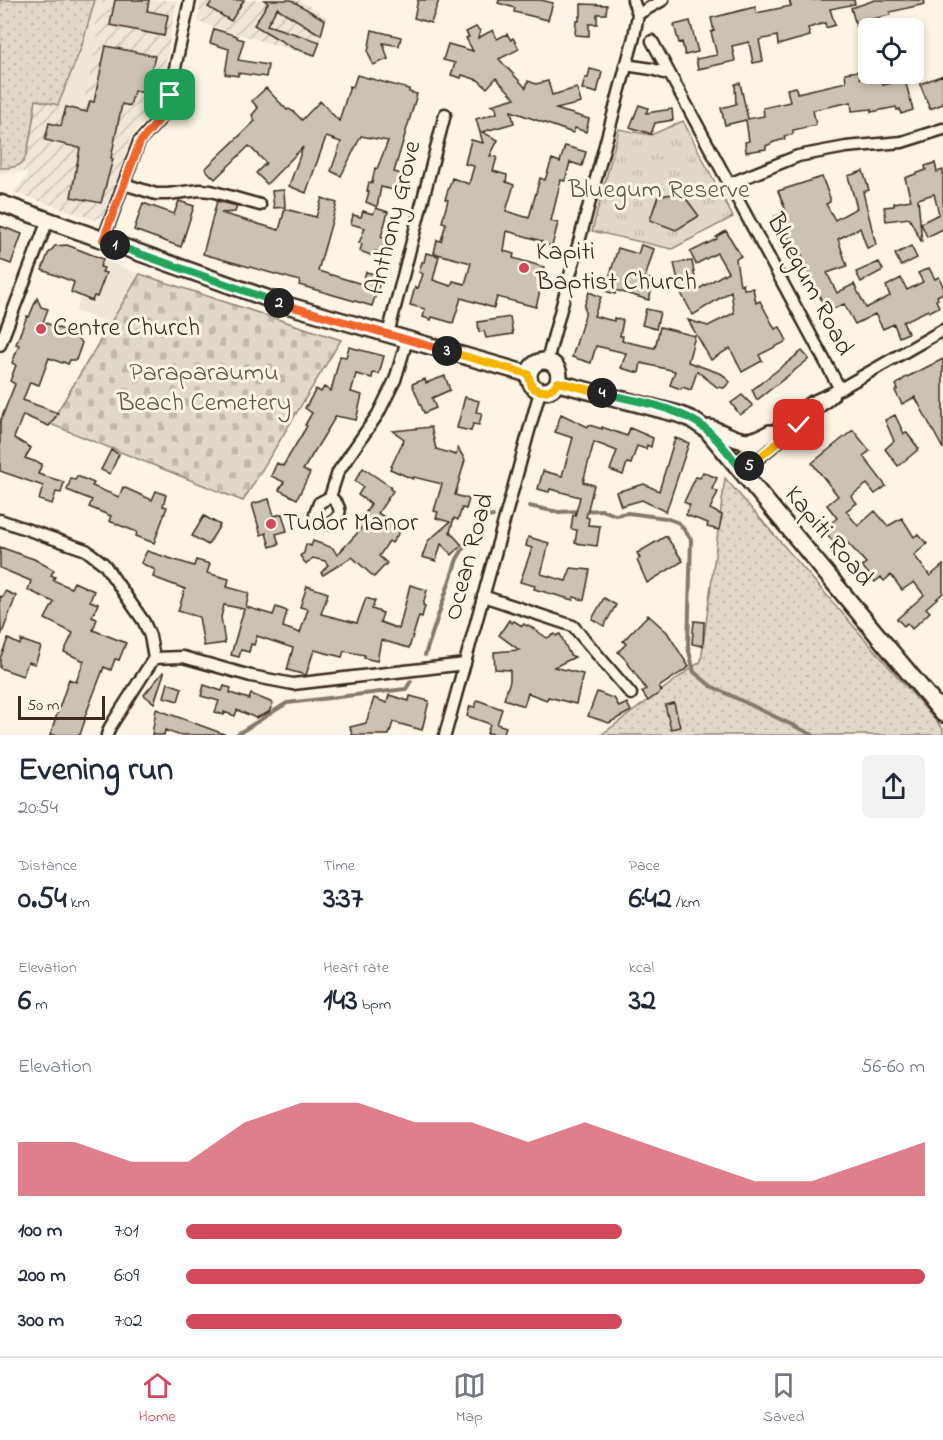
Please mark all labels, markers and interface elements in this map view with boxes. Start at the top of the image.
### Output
map controls [858,18,924,84]
button: locate [858,18,924,84]
pin [144,69,195,120]
icon: arrive [153,78,186,111]
street label: Anthony Grove [358,137,433,299]
park label: Bluegum Reserve [567,172,750,210]
street label: Bluegum Road [755,206,863,363]
pin: 1 [100,230,130,260]
text: 1 [112,233,118,257]
place label: Kapiti Baptist Church [535,234,697,302]
marker: Kapiti Baptist Church [517,261,531,275]
pin: 2 [264,288,294,318]
text: 2 [275,291,283,315]
place label: Centre Church [53,310,200,348]
marker: Centre Church [34,322,48,336]
pin: 3 [432,336,462,366]
text: 3 [444,339,450,363]
park label: Paraparaumu Beach Cemetery [116,355,291,423]
pin: 4 [587,378,617,408]
text: 4 [599,381,605,405]
pin [773,399,824,450]
icon: check [782,408,815,441]
pin: 5 [734,451,764,481]
text: 5 [744,454,754,478]
street label: Kapiti Road [774,478,882,596]
street label: Ocean Road [435,489,505,625]
place label: Tudor Manor [283,505,419,543]
marker: Tudor Manor [264,517,278,531]
scale bar [18,693,105,720]
text: 50 m [27,694,59,718]
text: Evening run [18,747,173,795]
button: share [862,755,925,818]
text: 20:54 [18,794,58,823]
text: Distance [18,854,77,878]
text: Time [323,854,355,878]
text: Pace [629,854,660,878]
text: 0.54 [18,878,67,922]
text: 3:37 [323,878,363,922]
text: 6:42 [629,878,672,922]
text: km [67,891,90,915]
text: /km [672,891,700,915]
text: Elevation [18,956,77,980]
text: Heart rate [323,956,389,980]
text: kcal [629,956,654,980]
text: 6 [18,980,31,1024]
text: 143 [323,980,358,1024]
text: 32 [629,980,656,1024]
text: m [31,993,48,1017]
text: bpm [358,993,391,1017]
text: Elevation [18,1053,92,1082]
text: 56–60 m [861,1053,925,1082]
text: 100 m [18,1217,62,1246]
text: 7:01 [114,1217,139,1246]
text: 200 m [18,1262,66,1291]
text: 6:09 [114,1262,139,1291]
text: 300 m [18,1307,64,1336]
text: 7:02 [114,1307,143,1336]
tab: Home [139,1369,176,1429]
tab: Map [453,1369,486,1429]
tab: Saved [763,1369,804,1429]

